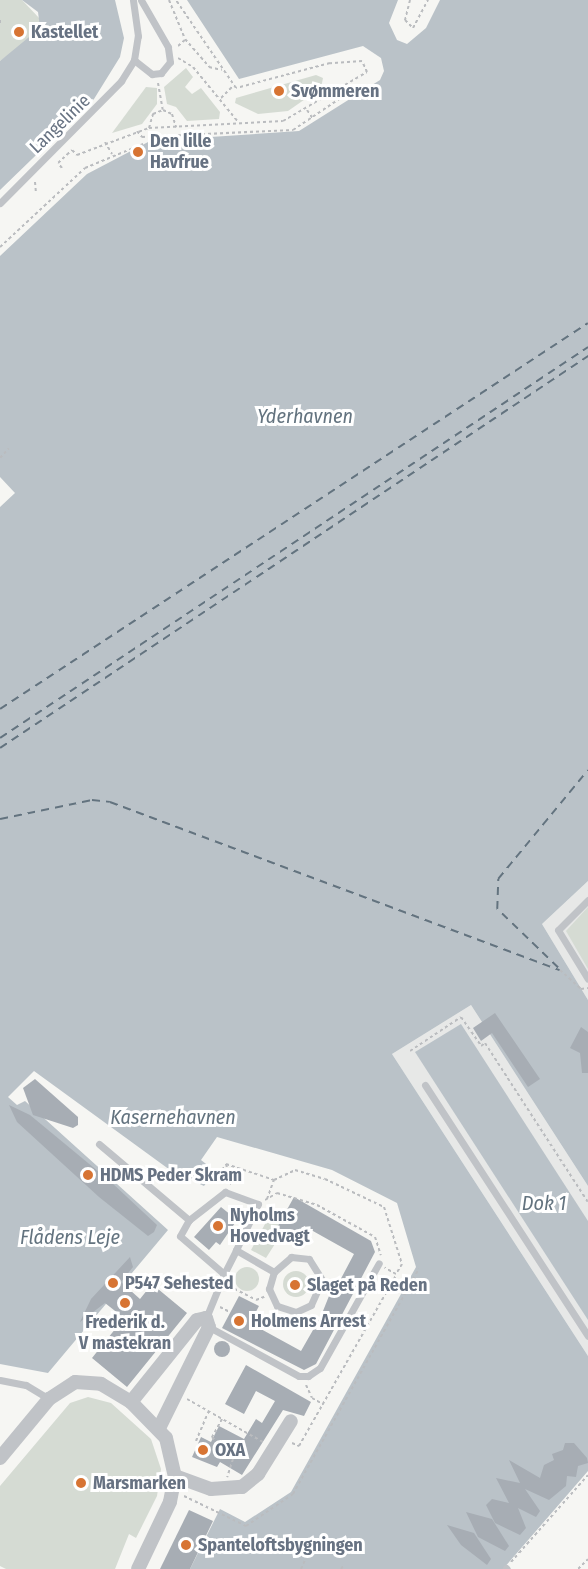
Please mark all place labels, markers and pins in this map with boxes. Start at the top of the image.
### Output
place label: Kastellet [31,21,98,43]
marker: Kastellet [12,25,26,39]
place label: Svømmeren [291,80,379,102]
marker: Svømmeren [272,84,286,98]
place label: Den lille Havfrue [150,131,211,174]
marker: Den lille Havfrue [131,145,145,159]
place label: HDMS Peder Skram [100,1164,242,1186]
marker: HDMS Peder Skram [81,1168,95,1182]
place label: Nyholms Hovedvagt [230,1205,310,1248]
marker: Nyholms Hovedvagt [211,1219,225,1233]
place label: P547 Sehested [125,1272,234,1294]
place label: Slaget på Reden [307,1274,427,1296]
marker: P547 Sehested [106,1276,120,1290]
marker: Slaget på Reden [288,1278,302,1292]
marker: Frederik d. V mastekran [118,1296,132,1310]
place label: Holmens Arrest [251,1310,366,1332]
place label: Frederik d. V mastekran [79,1312,171,1354]
marker: Holmens Arrest [232,1314,246,1328]
place label: OXA [215,1439,245,1461]
marker: OXA [196,1443,210,1457]
place label: Marsmarken [93,1472,186,1494]
marker: Marsmarken [74,1476,88,1490]
place label: Spanteloftsbygningen [198,1534,363,1556]
marker: Spanteloftsbygningen [179,1538,193,1552]

